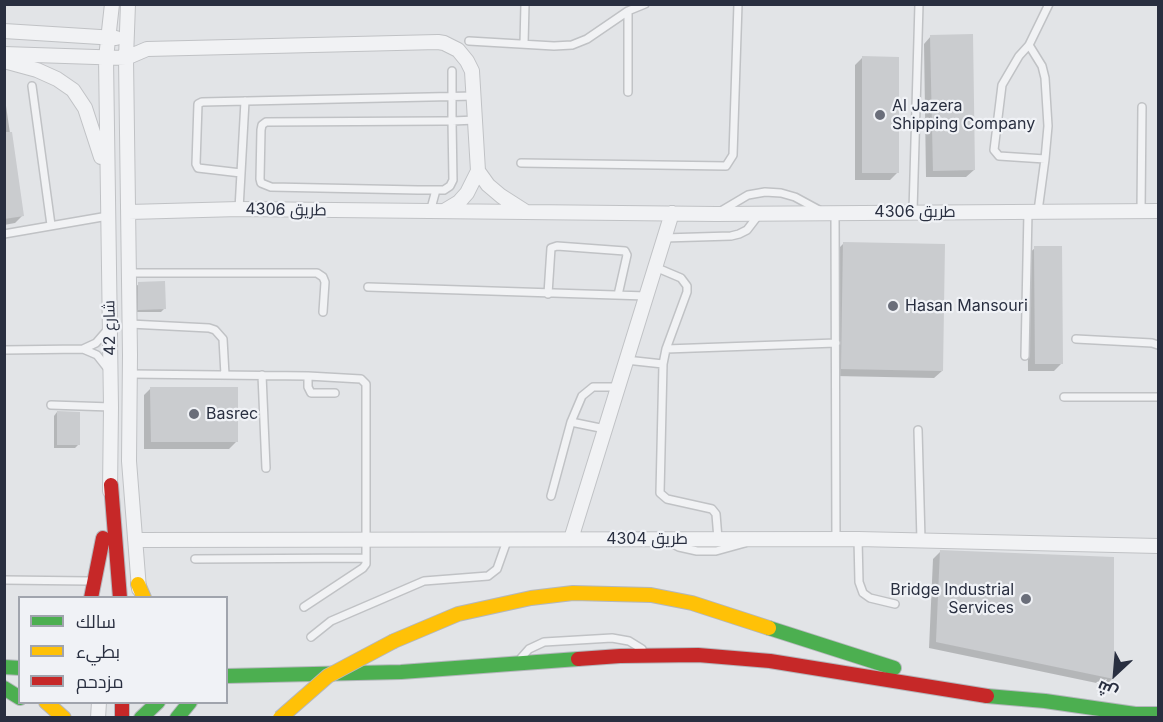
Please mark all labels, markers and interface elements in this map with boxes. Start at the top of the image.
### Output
place label: Al Jazera Shipping Company [892,96,1035,134]
marker: Al Jazera Shipping Company [873,108,887,122]
street label: طريق 4306 [245,200,327,220]
street label: طريق 4306 [874,202,956,222]
place label: Hasan Mansouri [905,296,1028,316]
marker: Hasan Mansouri [886,299,900,313]
street label: شارع 42 [100,300,120,356]
place label: Basrec [206,404,258,424]
marker: Basrec [187,407,201,421]
street label: طريق 4304 [606,529,688,549]
place label: Bridge Industrial Services [890,580,1014,618]
marker: Bridge Industrial Services [1019,592,1033,606]
legend [18,596,228,704]
text: سالك [76,611,116,632]
text: بطيء [76,641,120,662]
north arrow [1085,644,1145,704]
text: مزدحم [76,671,124,692]
text: ش [1093,677,1121,704]

